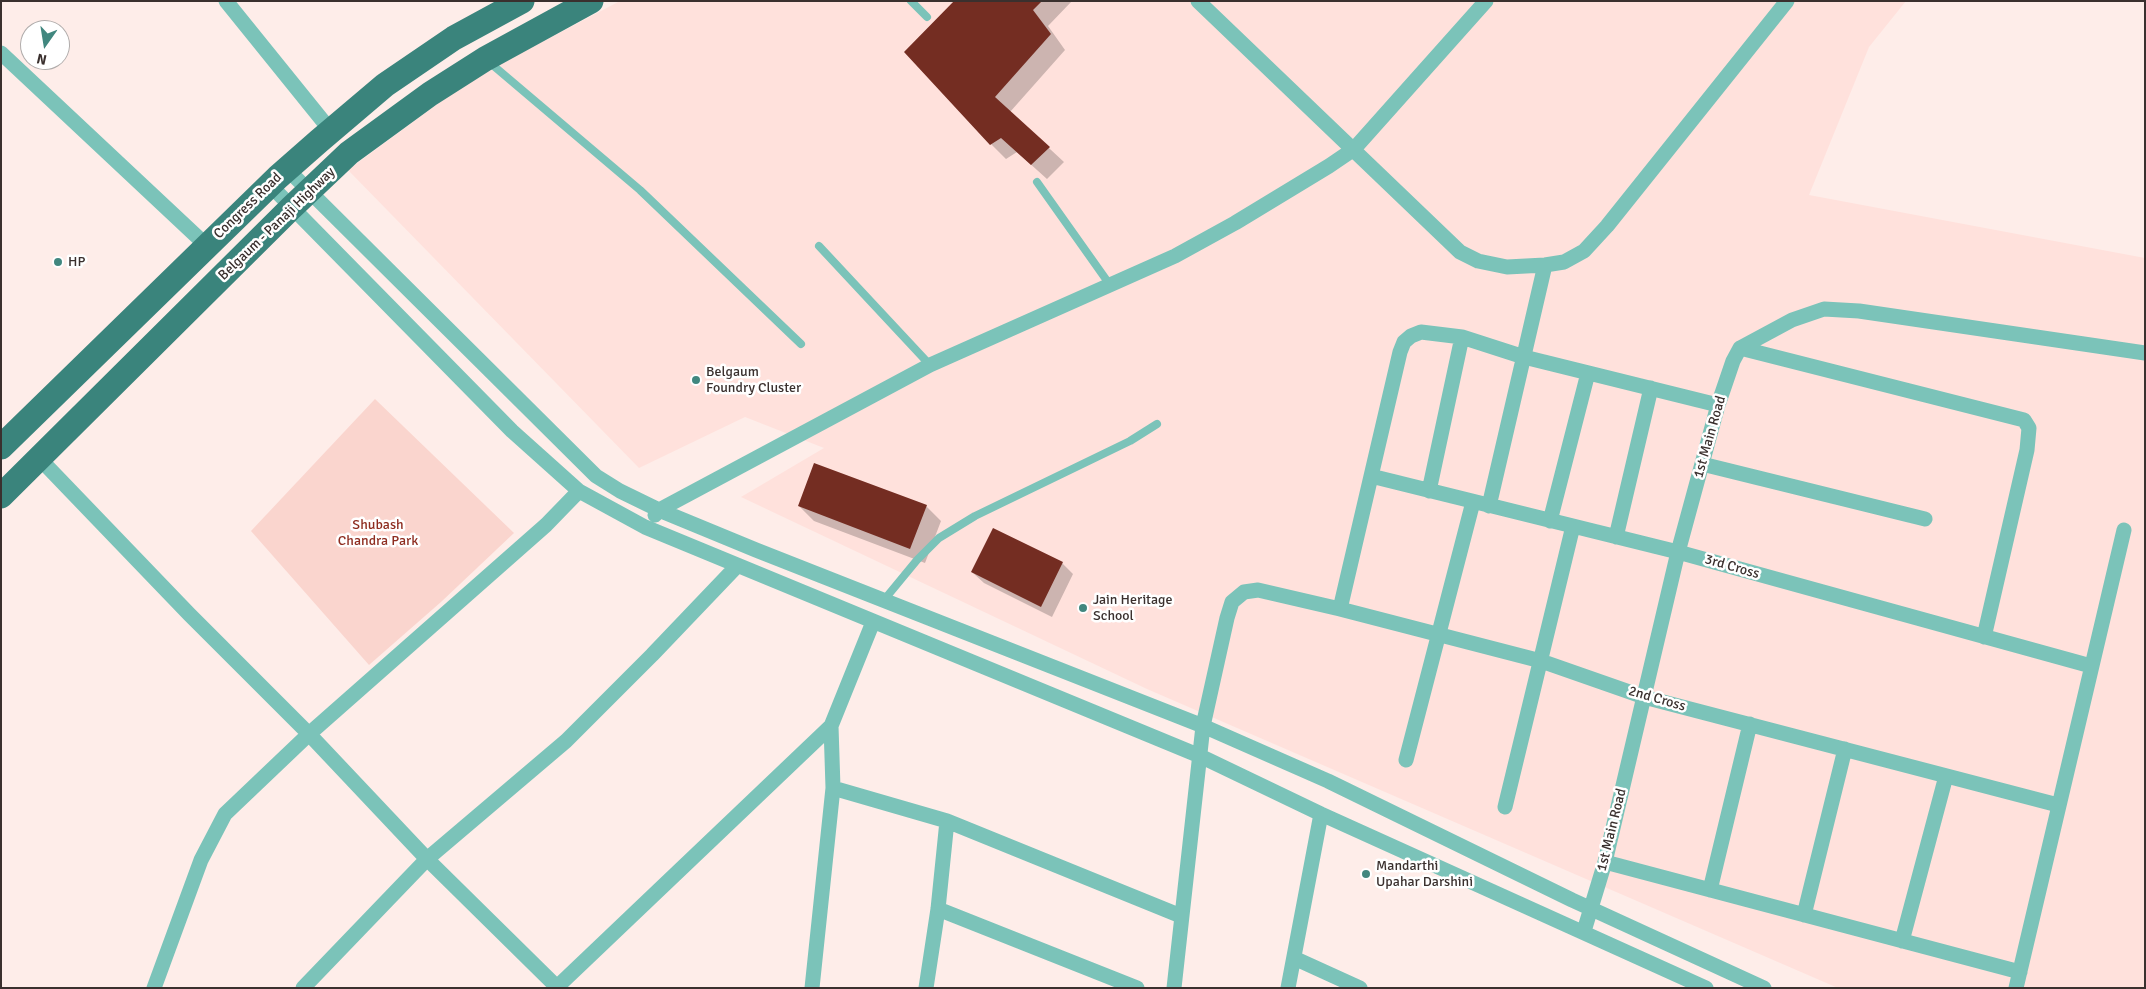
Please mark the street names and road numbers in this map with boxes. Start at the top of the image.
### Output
street label: Belgaum - Panaji Highway [215,164,339,284]
street label: Congress Road [211,169,285,243]
street label: 1st Main Road [1690,394,1730,480]
street label: 3rd Cross [1703,551,1761,583]
street label: 2nd Cross [1627,683,1687,715]
street label: 1st Main Road [1594,787,1630,873]

